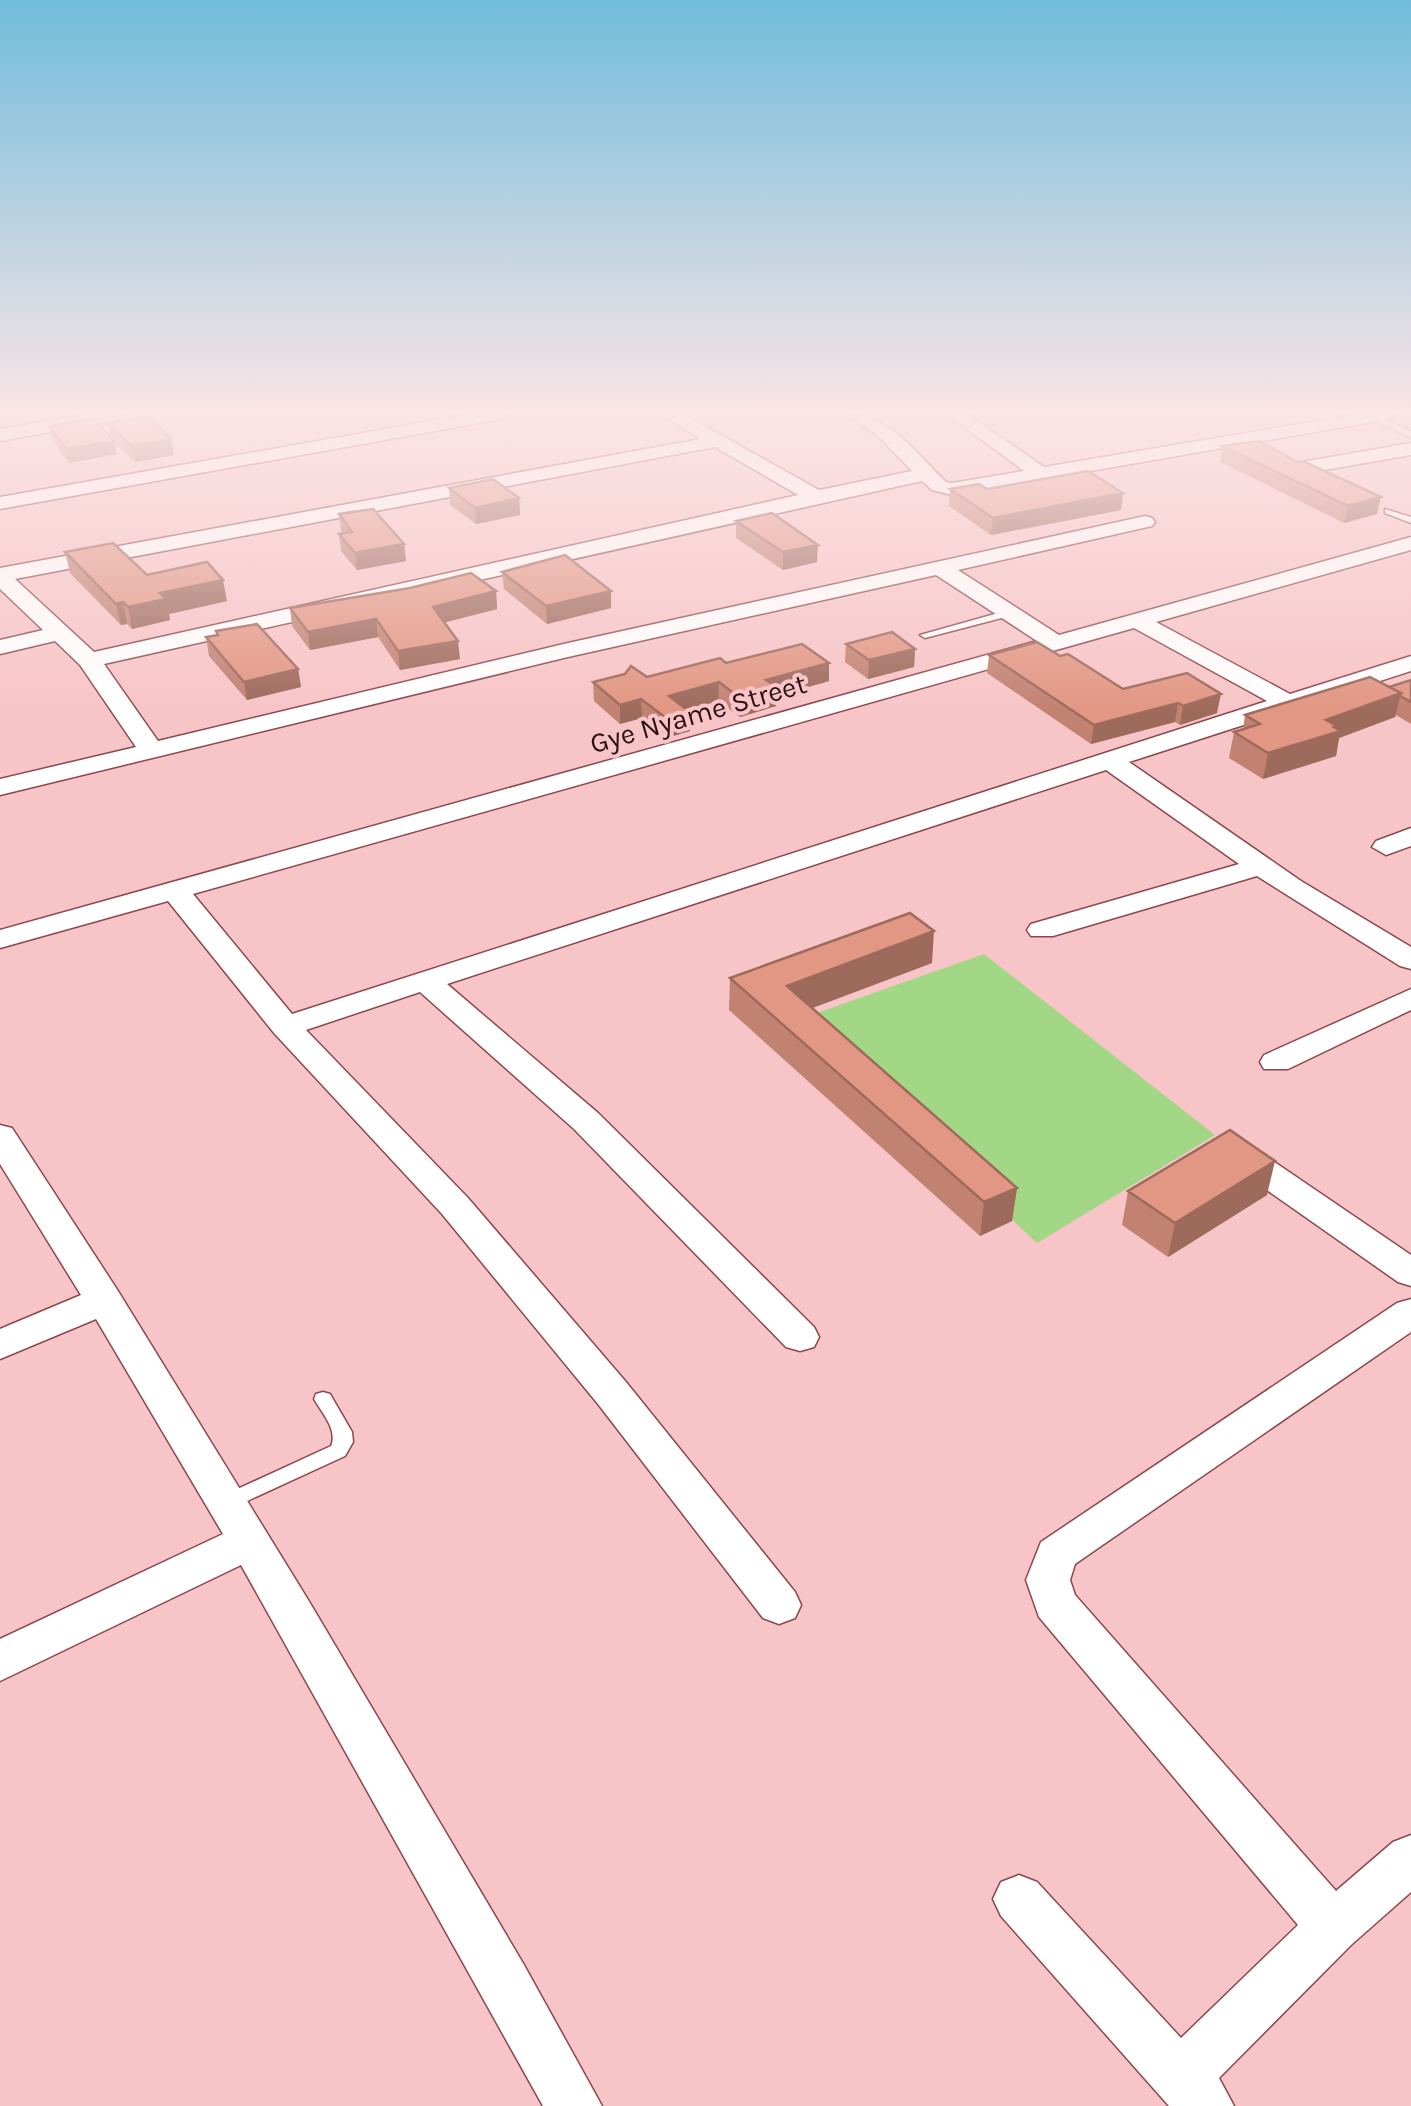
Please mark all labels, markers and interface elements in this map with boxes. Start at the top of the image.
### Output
street label: Gye Nyame Street [586,667,810,760]

